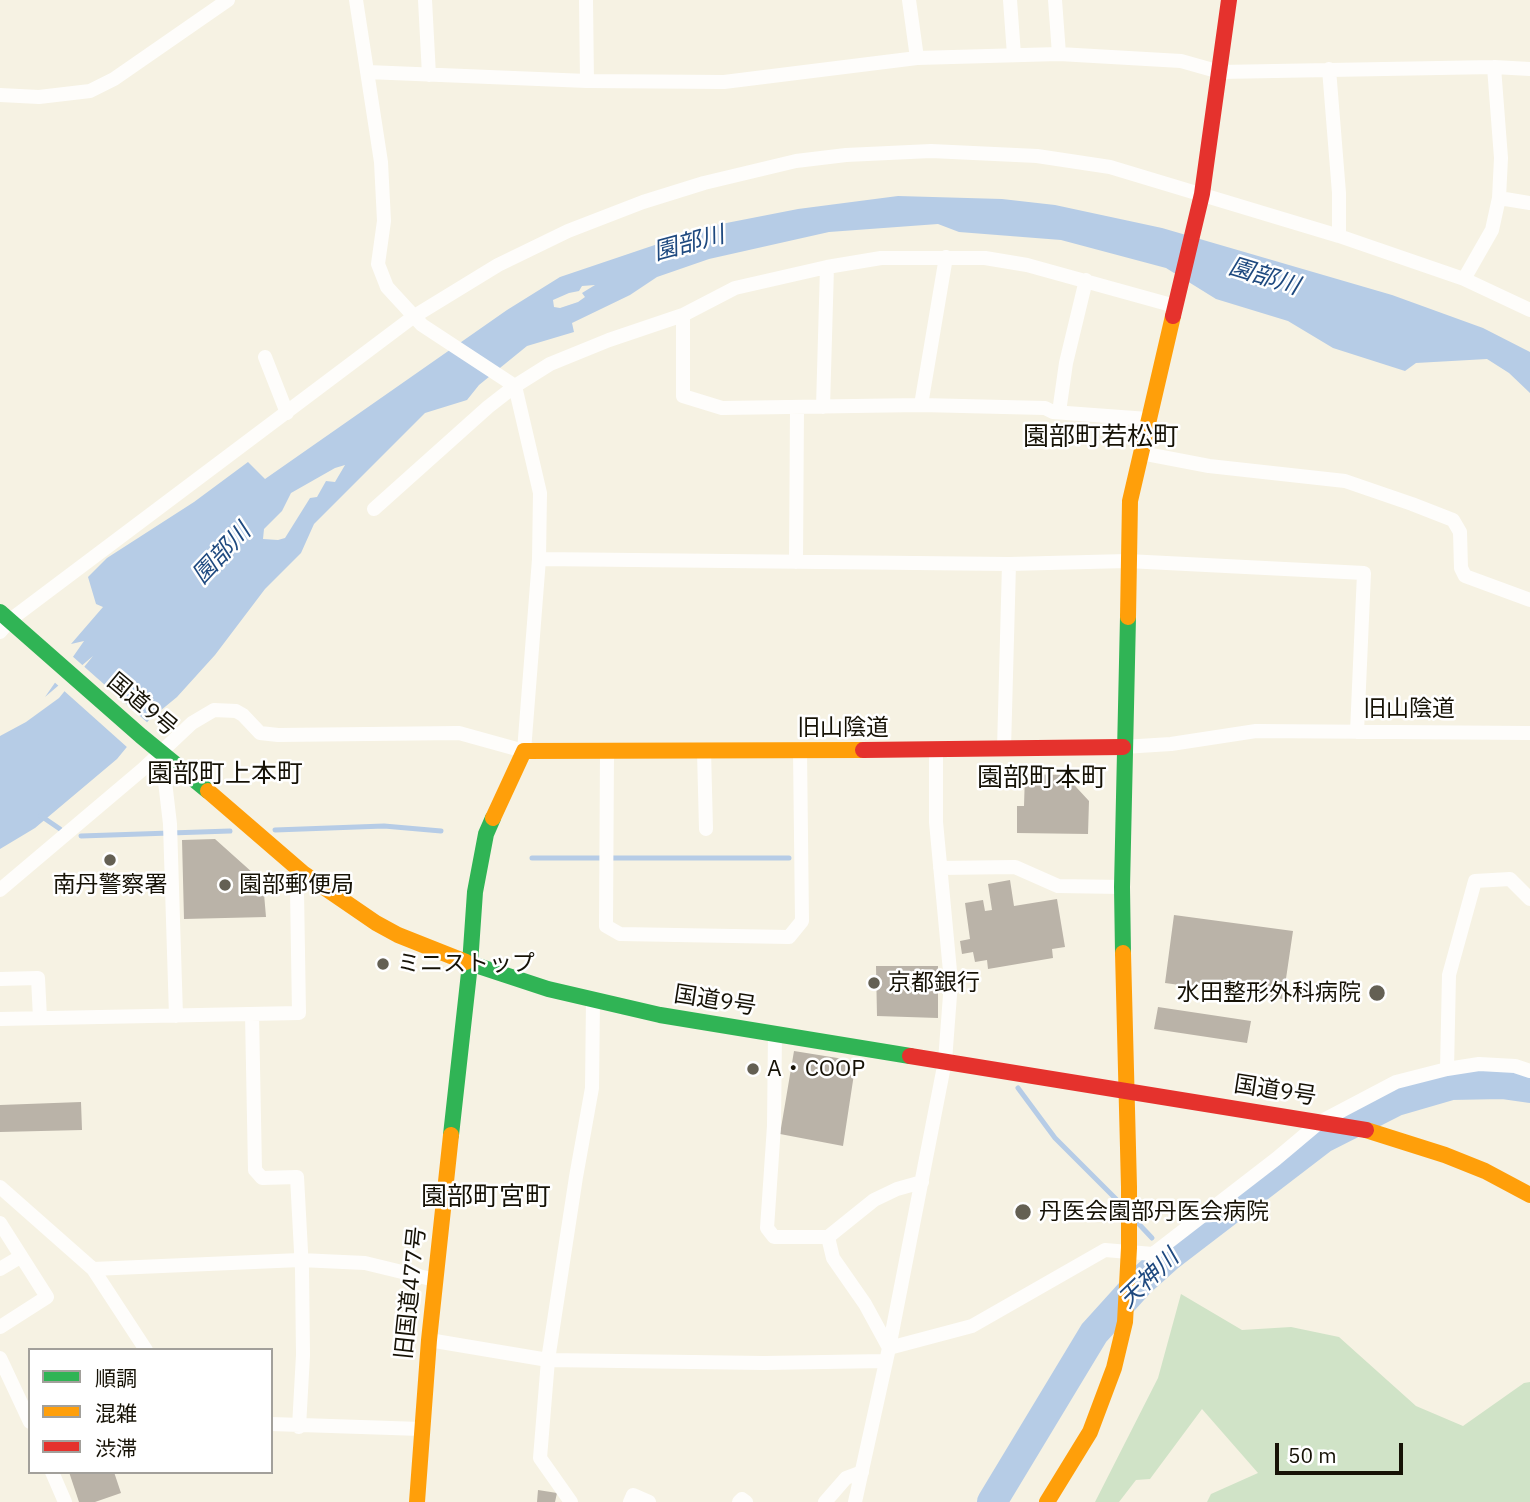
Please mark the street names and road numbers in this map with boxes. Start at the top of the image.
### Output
street label: 国道9号 [101,668,183,742]
street label: 旧山陰道 [1363,695,1455,723]
street label: 旧山陰道 [797,714,889,742]
street label: 国道9号 [672,981,758,1021]
street label: 国道9号 [1232,1071,1318,1111]
street label: 旧国道477号 [390,1225,432,1361]

